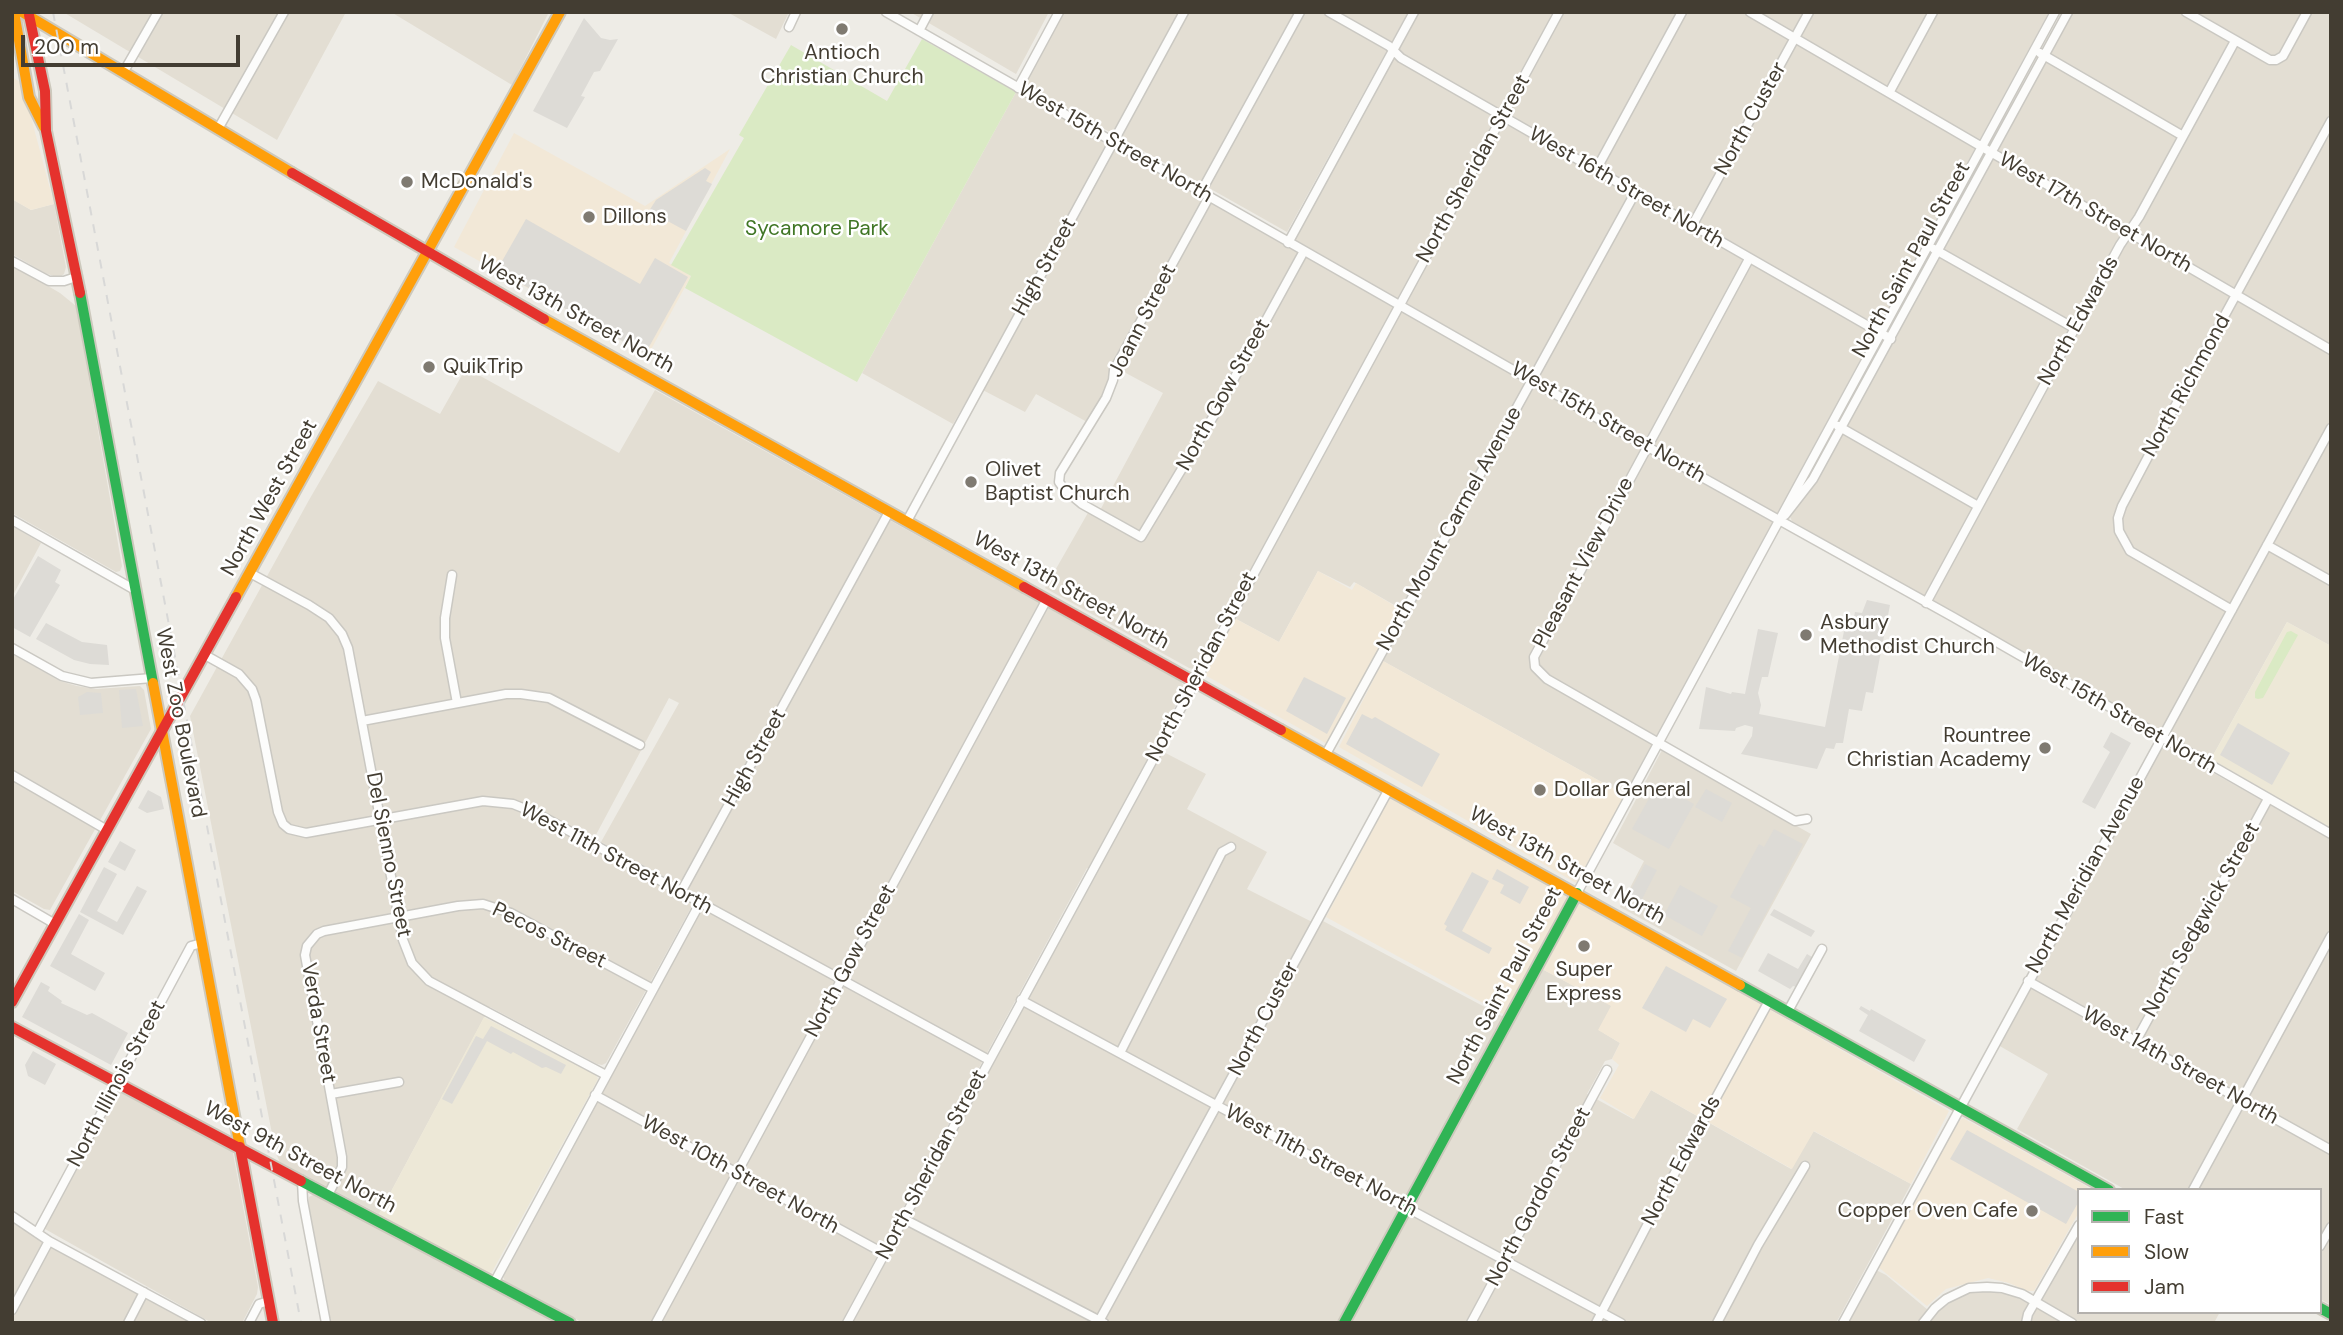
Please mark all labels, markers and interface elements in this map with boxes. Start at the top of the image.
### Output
scale bar [24,21,243,65]
marker: Antioch Christian Church [834,21,850,37]
text: 200 m [34,33,99,61]
place label: Antioch Christian Church [761,40,923,90]
street label: North Custer [1710,58,1792,180]
street label: North Sheridan Street [1412,70,1536,268]
street label: West 15th Street North [1013,77,1217,209]
street label: West 16th Street North [1524,122,1728,254]
street label: West 17th Street North [1994,147,2196,279]
street label: North Saint Paul Street [1848,158,1976,362]
place label: McDonald's [421,169,533,195]
marker: McDonald's [399,174,415,190]
place label: Dillons [603,204,667,230]
marker: Dillons [581,209,597,225]
street label: High Street [1008,214,1082,320]
park label: Sycamore Park [745,216,889,242]
street label: West 13th Street North [474,251,678,379]
street label: North Edwards [2033,252,2125,390]
street label: Joann Street [1104,260,1182,382]
street label: North Richmond [2138,311,2236,461]
street label: North Gow Street [1172,315,1276,475]
place label: QuikTrip [443,354,523,380]
street label: West 15th Street North [1506,357,1710,489]
marker: QuikTrip [421,359,437,375]
street label: North Mount Carmel Avenue [1372,403,1528,655]
street label: North West Street [217,415,323,581]
place label: Olivet Baptist Church [985,457,1130,507]
street label: Pleasant View Drive [1528,473,1640,653]
marker: Olivet Baptist Church [963,474,979,490]
street label: West 13th Street North [969,527,1173,655]
street label: North Sheridan Street [1141,568,1263,766]
place label: Asbury Methodist Church [1820,610,1995,660]
street label: West Zoo Boulevard [149,626,211,820]
marker: Asbury Methodist Church [1798,627,1814,643]
street label: West 15th Street North [2017,648,2221,780]
street label: High Street [718,705,792,811]
place label: Rountree Christian Academy [1847,723,2031,773]
marker: Rountree Christian Academy [2037,740,2053,756]
street label: Del Sienno Street [360,770,416,940]
street label: North Meridian Avenue [2021,772,2151,978]
place label: Dollar General [1554,777,1691,803]
marker: Dollar General [1532,782,1548,798]
street label: West 11th Street North [516,798,716,920]
street label: West 13th Street North [1465,802,1669,930]
street label: North Sedgwick Street [2138,818,2266,1022]
street label: North Gow Street [800,880,902,1042]
street label: North Saint Paul Street [1442,883,1568,1089]
street label: Pecos Street [488,898,610,974]
marker: Super Express [1576,938,1592,954]
place label: Super Express [1546,957,1622,1007]
street label: North Custer [1223,958,1305,1080]
street label: Verda Street [295,961,341,1085]
street label: North Illinois Street [62,996,172,1172]
street label: West 14th Street North [2078,1002,2282,1130]
street label: North Sheridan Street [871,1066,993,1264]
street label: North Edwards [1637,1092,1727,1230]
street label: West 9th Street North [199,1097,401,1219]
street label: West 11th Street North [1221,1100,1421,1222]
street label: North Gordon Street [1481,1103,1597,1291]
street label: West 10th Street North [637,1110,843,1240]
legend [2077,1188,2322,1314]
place label: Copper Oven Cafe [1837,1198,2018,1224]
marker: Copper Oven Cafe [2024,1203,2040,1219]
text: Fast [2144,1203,2184,1231]
text: Slow [2144,1238,2189,1266]
text: Jam [2144,1273,2185,1301]

